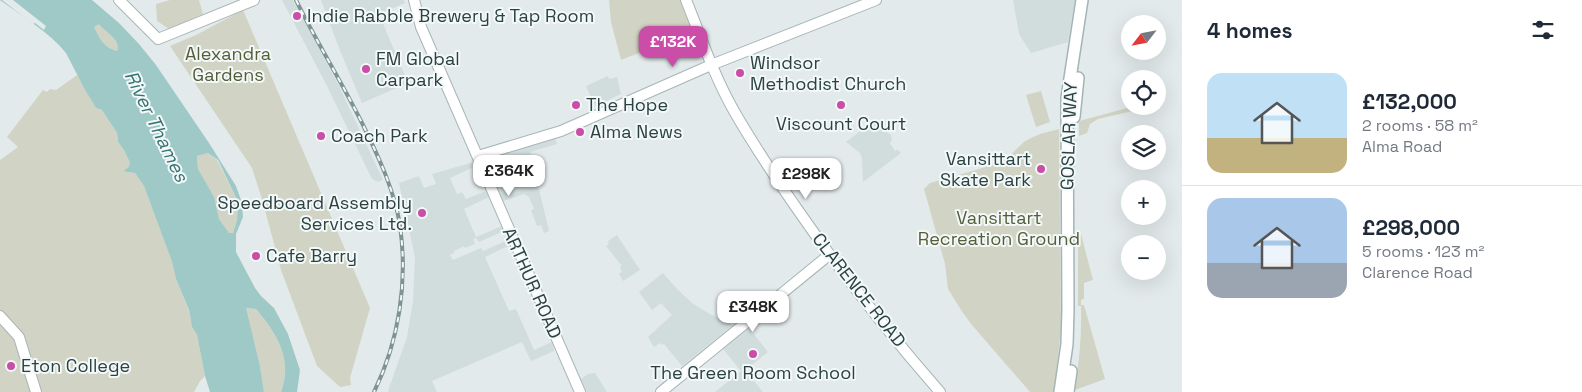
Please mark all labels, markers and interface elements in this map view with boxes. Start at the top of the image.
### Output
place label: Indie Rabble Brewery & Tap Room [307,4,594,27]
marker: Indie Rabble Brewery & Tap Room [291,10,303,22]
north arrow [1121,15,1166,60]
map controls [1121,15,1166,280]
icon: filters [1529,16,1557,44]
text: 4 homes [1207,17,1293,44]
pin: £132K [638,26,708,68]
text: £132K [650,31,696,52]
park label: Alexandra Gardens [185,42,271,86]
place label: FM Global Carpark [376,47,460,91]
place label: Windsor Methodist Church [750,51,906,95]
marker: FM Global Carpark [360,63,372,75]
water label: River Thames [119,67,195,187]
marker: Windsor Methodist Church [734,67,746,79]
button: locate [1121,70,1166,115]
street label: GOSLAR WAY [1055,81,1082,190]
text: £132,000 [1362,88,1457,115]
place label: The Hope [586,93,668,116]
icon: home [1247,93,1307,153]
marker: The Hope [570,99,582,111]
marker: Viscount Court [835,99,847,111]
place label: Viscount Court [776,112,906,135]
text: 2 rooms · 58 m² [1362,115,1478,136]
place label: Alma News [590,120,682,143]
place label: Coach Park [331,124,428,147]
button: layers [1121,125,1166,170]
marker: Alma News [574,126,586,138]
marker: Coach Park [315,130,327,142]
text: Alma Road [1362,136,1442,157]
place label: Vansittart Skate Park [940,147,1031,191]
pin: £364K [474,154,544,197]
pin: £298K [771,158,841,200]
text: £364K [484,160,534,181]
text: £298K [781,163,831,184]
marker: Vansittart Skate Park [1035,163,1047,175]
button: + [1121,180,1166,225]
place label: Speedboard Assembly Services Ltd. [218,191,412,235]
park label: Vansittart Recreation Ground [918,206,1080,250]
marker: Speedboard Assembly Services Ltd. [416,207,428,219]
text: £298,000 [1362,214,1460,241]
icon: home [1247,218,1307,278]
street label: ARTHUR ROAD [498,224,567,342]
street label: CLARENCE ROAD [808,228,911,352]
button: − [1121,235,1166,280]
text: 5 rooms · 123 m² [1362,241,1484,262]
place label: Cafe Barry [266,244,357,267]
marker: Cafe Barry [250,250,262,262]
text: Clarence Road [1362,262,1473,283]
pin: £348K [718,290,788,333]
text: £348K [728,296,778,317]
marker: The Green Room School [747,348,759,360]
place label: Eton College [21,354,130,377]
marker: Eton College [5,360,17,372]
place label: The Green Room School [650,361,856,384]

